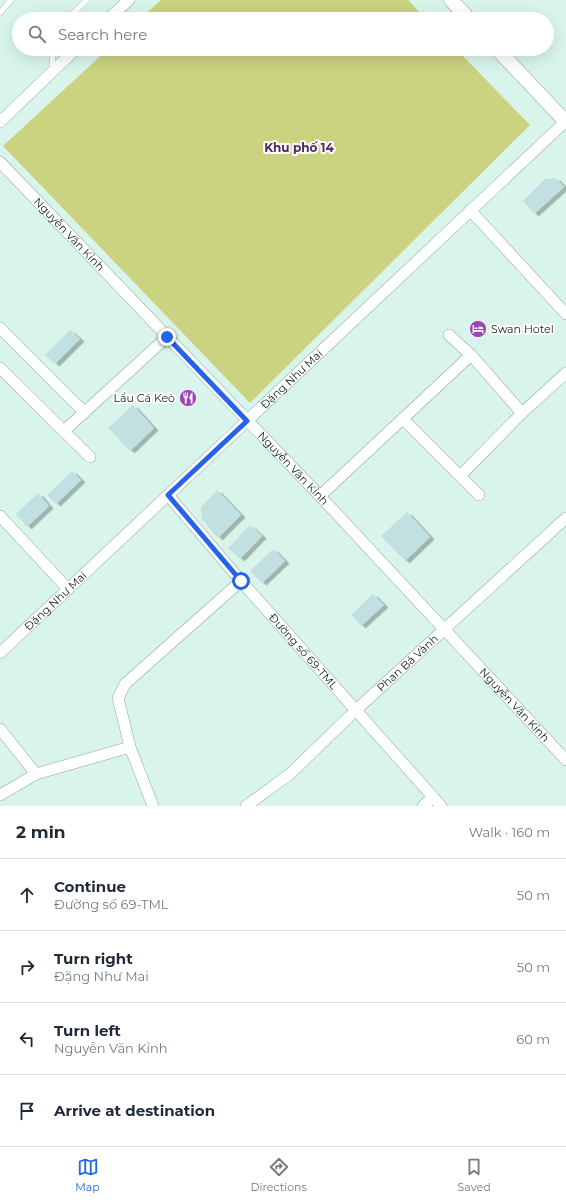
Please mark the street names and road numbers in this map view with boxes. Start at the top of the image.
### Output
street label: Nguyễn Văn Kỉnh [31,195,108,274]
street label: Đặng Như Mai [257,346,326,412]
street label: Nguyễn Văn Kỉnh [255,429,332,508]
street label: Đặng Như Mai [21,568,89,634]
street label: Đường số 69-TML [266,610,341,693]
street label: Phan Bá Vành [374,631,441,695]
street label: Nguyễn Văn Kỉnh [477,665,553,745]

